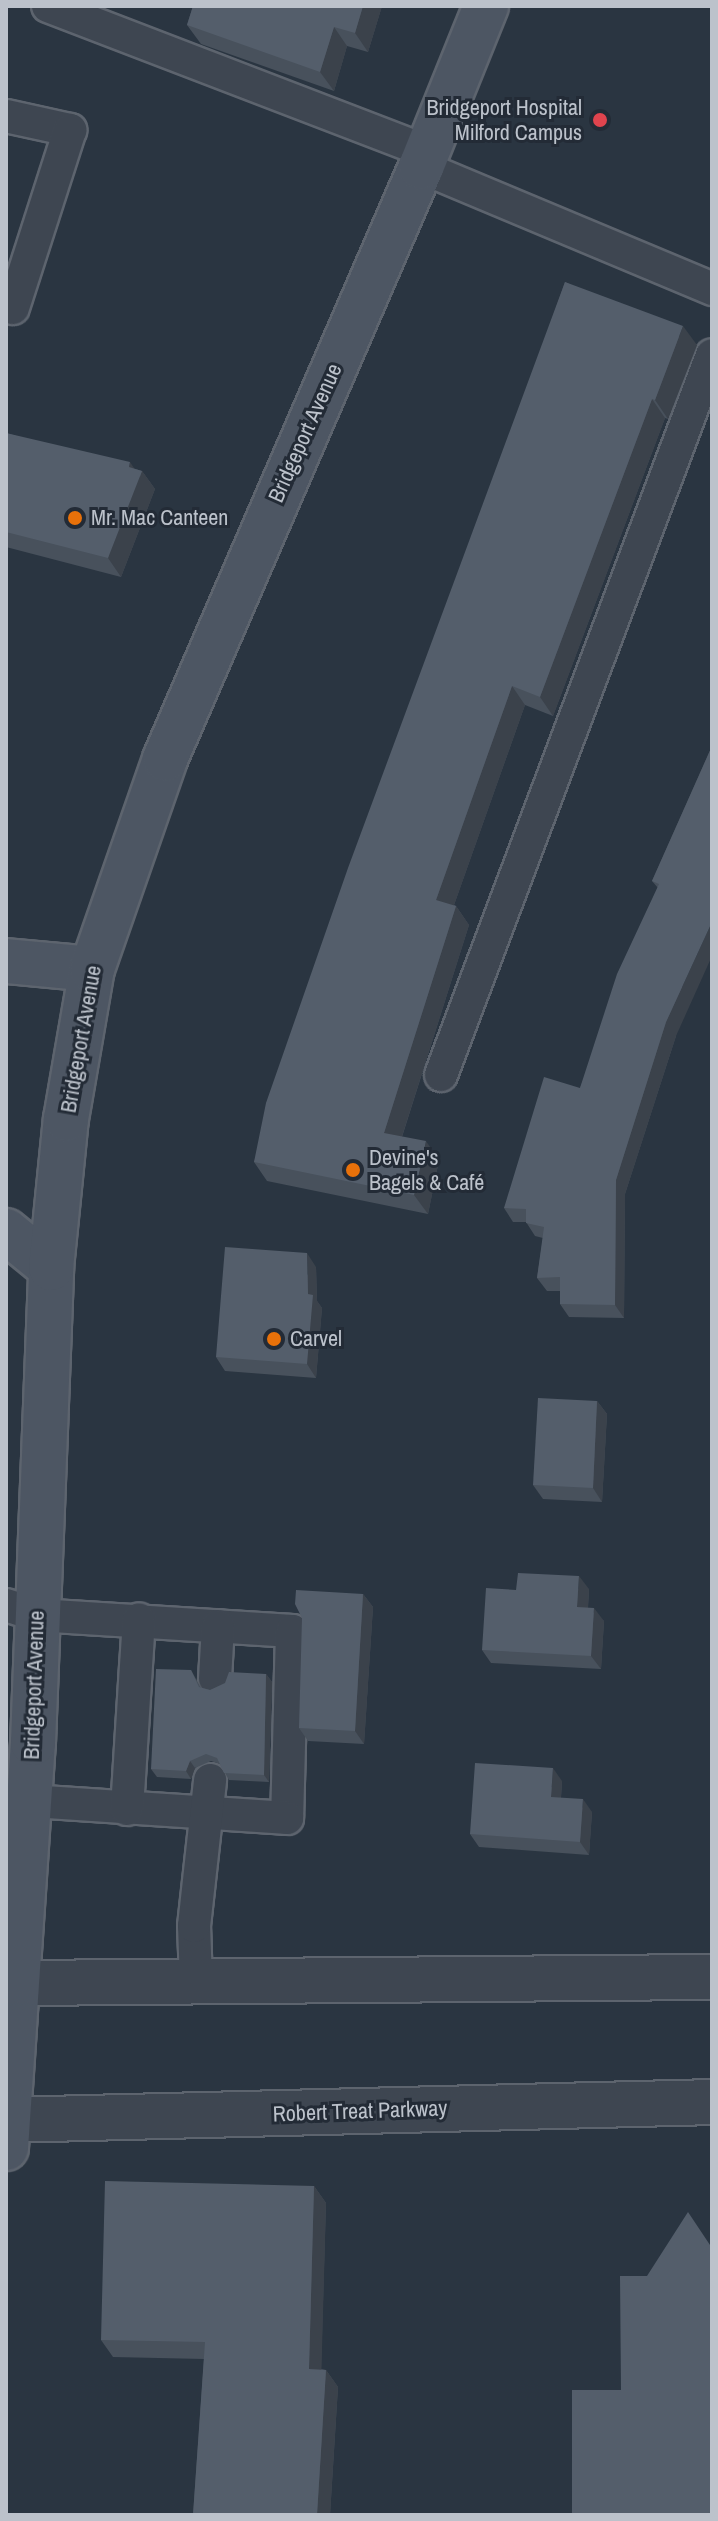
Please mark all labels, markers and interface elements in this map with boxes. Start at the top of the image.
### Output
place label: Bridgeport Hospital Milford Campus [427,94,582,146]
marker: Bridgeport Hospital Milford Campus [589,109,611,131]
street label: Bridgeport Avenue [262,359,348,507]
place label: Mr. Mac Canteen [91,505,228,531]
marker: Mr. Mac Canteen [66,509,84,527]
street label: Bridgeport Avenue [55,963,107,1115]
place label: Devine's Bagels & Café [369,1144,484,1196]
marker: Devine's Bagels & Café [344,1161,362,1179]
place label: Carvel [290,1326,342,1352]
marker: Carvel [265,1330,283,1348]
street label: Bridgeport Avenue [18,1610,50,1760]
street label: Robert Treat Parkway [272,2095,448,2127]

